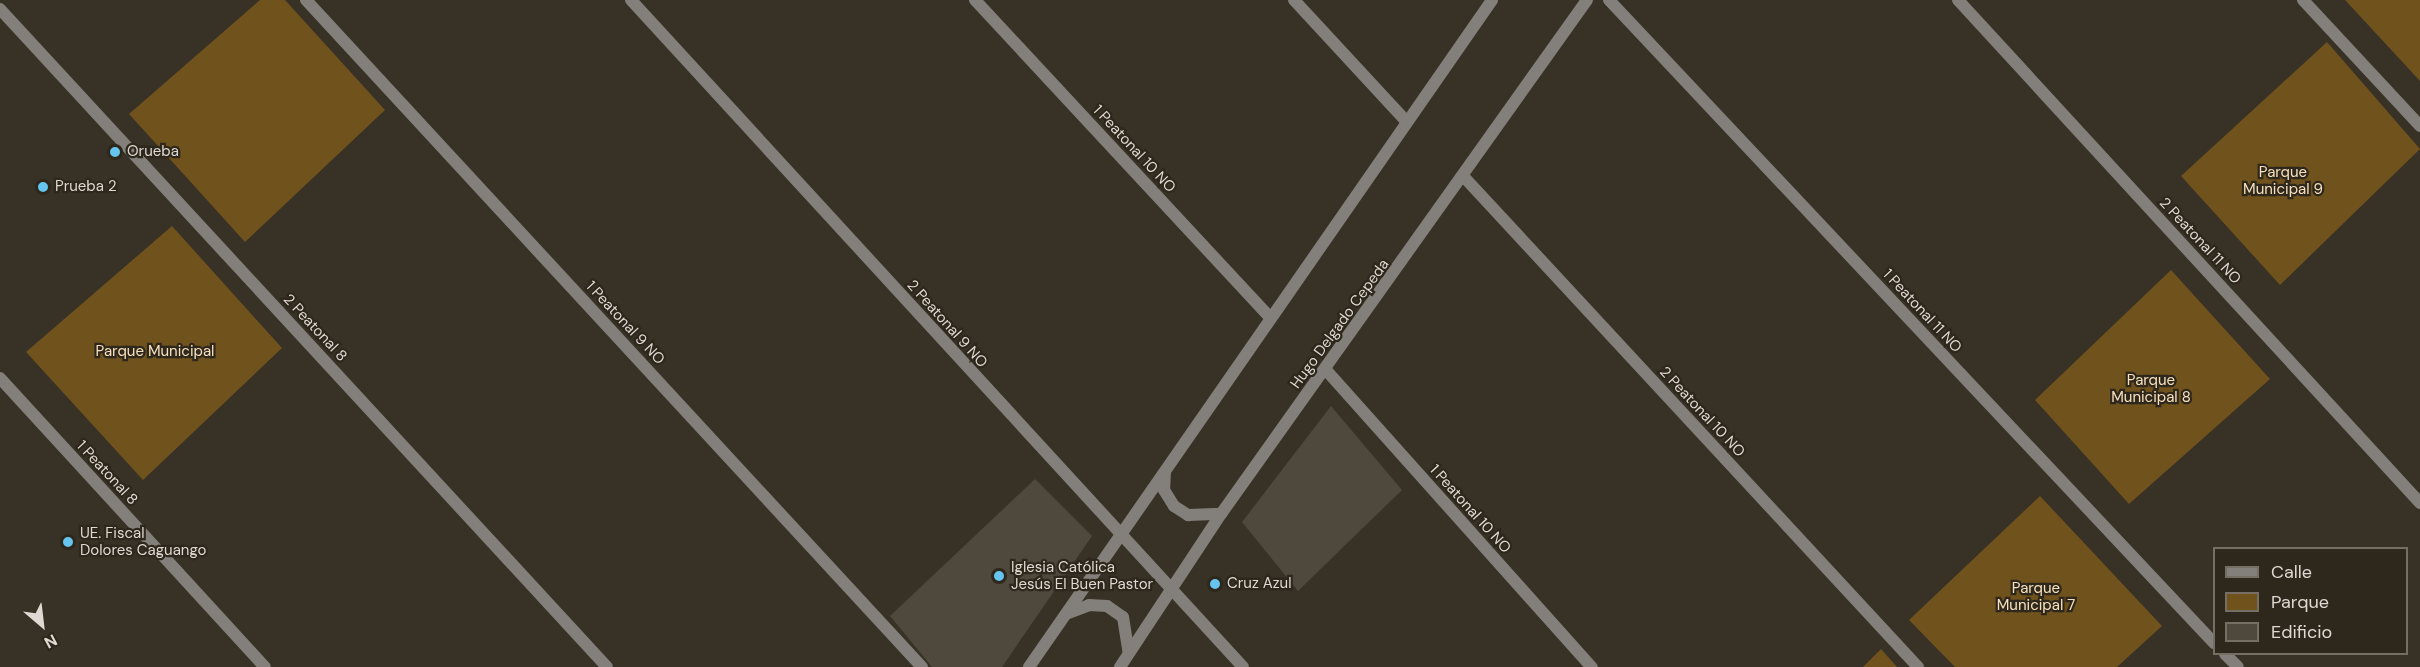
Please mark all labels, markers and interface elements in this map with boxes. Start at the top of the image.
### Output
street label: 1 Peatonal 10 NO [1089,102,1179,196]
place label: Orueba [127,143,179,161]
marker: Orueba [108,145,122,159]
park label: Parque Municipal 9 [2243,163,2323,198]
place label: Prueba 2 [55,178,117,196]
marker: Prueba 2 [36,180,50,194]
street label: 2 Peatonal 11 NO [2155,194,2245,288]
street label: Hugo Delgado Cepeda [1287,256,1393,392]
street label: 1 Peatonal 11 NO [1879,266,1965,356]
street label: 2 Peatonal 9 NO [903,277,991,371]
street label: 1 Peatonal 9 NO [582,278,668,368]
street label: 2 Peatonal 8 [279,291,351,365]
park label: Parque Municipal [96,343,214,361]
street label: 2 Peatonal 10 NO [1656,363,1748,461]
park label: Parque Municipal 8 [2111,371,2191,406]
street label: 1 Peatonal 8 [73,437,141,509]
street label: 1 Peatonal 10 NO [1426,461,1514,557]
place label: UE. Fiscal Dolores Caguango [80,524,206,559]
marker: UE. Fiscal Dolores Caguango [61,535,75,549]
legend [2213,547,2408,655]
place label: Iglesia Católica Jesús El Buen Pastor [1011,558,1153,593]
text: Calle [2271,560,2312,584]
marker: Iglesia Católica Jesús El Buen Pastor [992,569,1006,583]
place label: Cruz Azul [1227,575,1292,593]
marker: Cruz Azul [1208,577,1222,591]
park label: Parque Municipal 7 [1997,579,2075,614]
text: Parque [2271,590,2329,614]
north arrow [12,595,72,655]
text: Edificio [2271,620,2332,644]
text: N [41,629,61,653]

